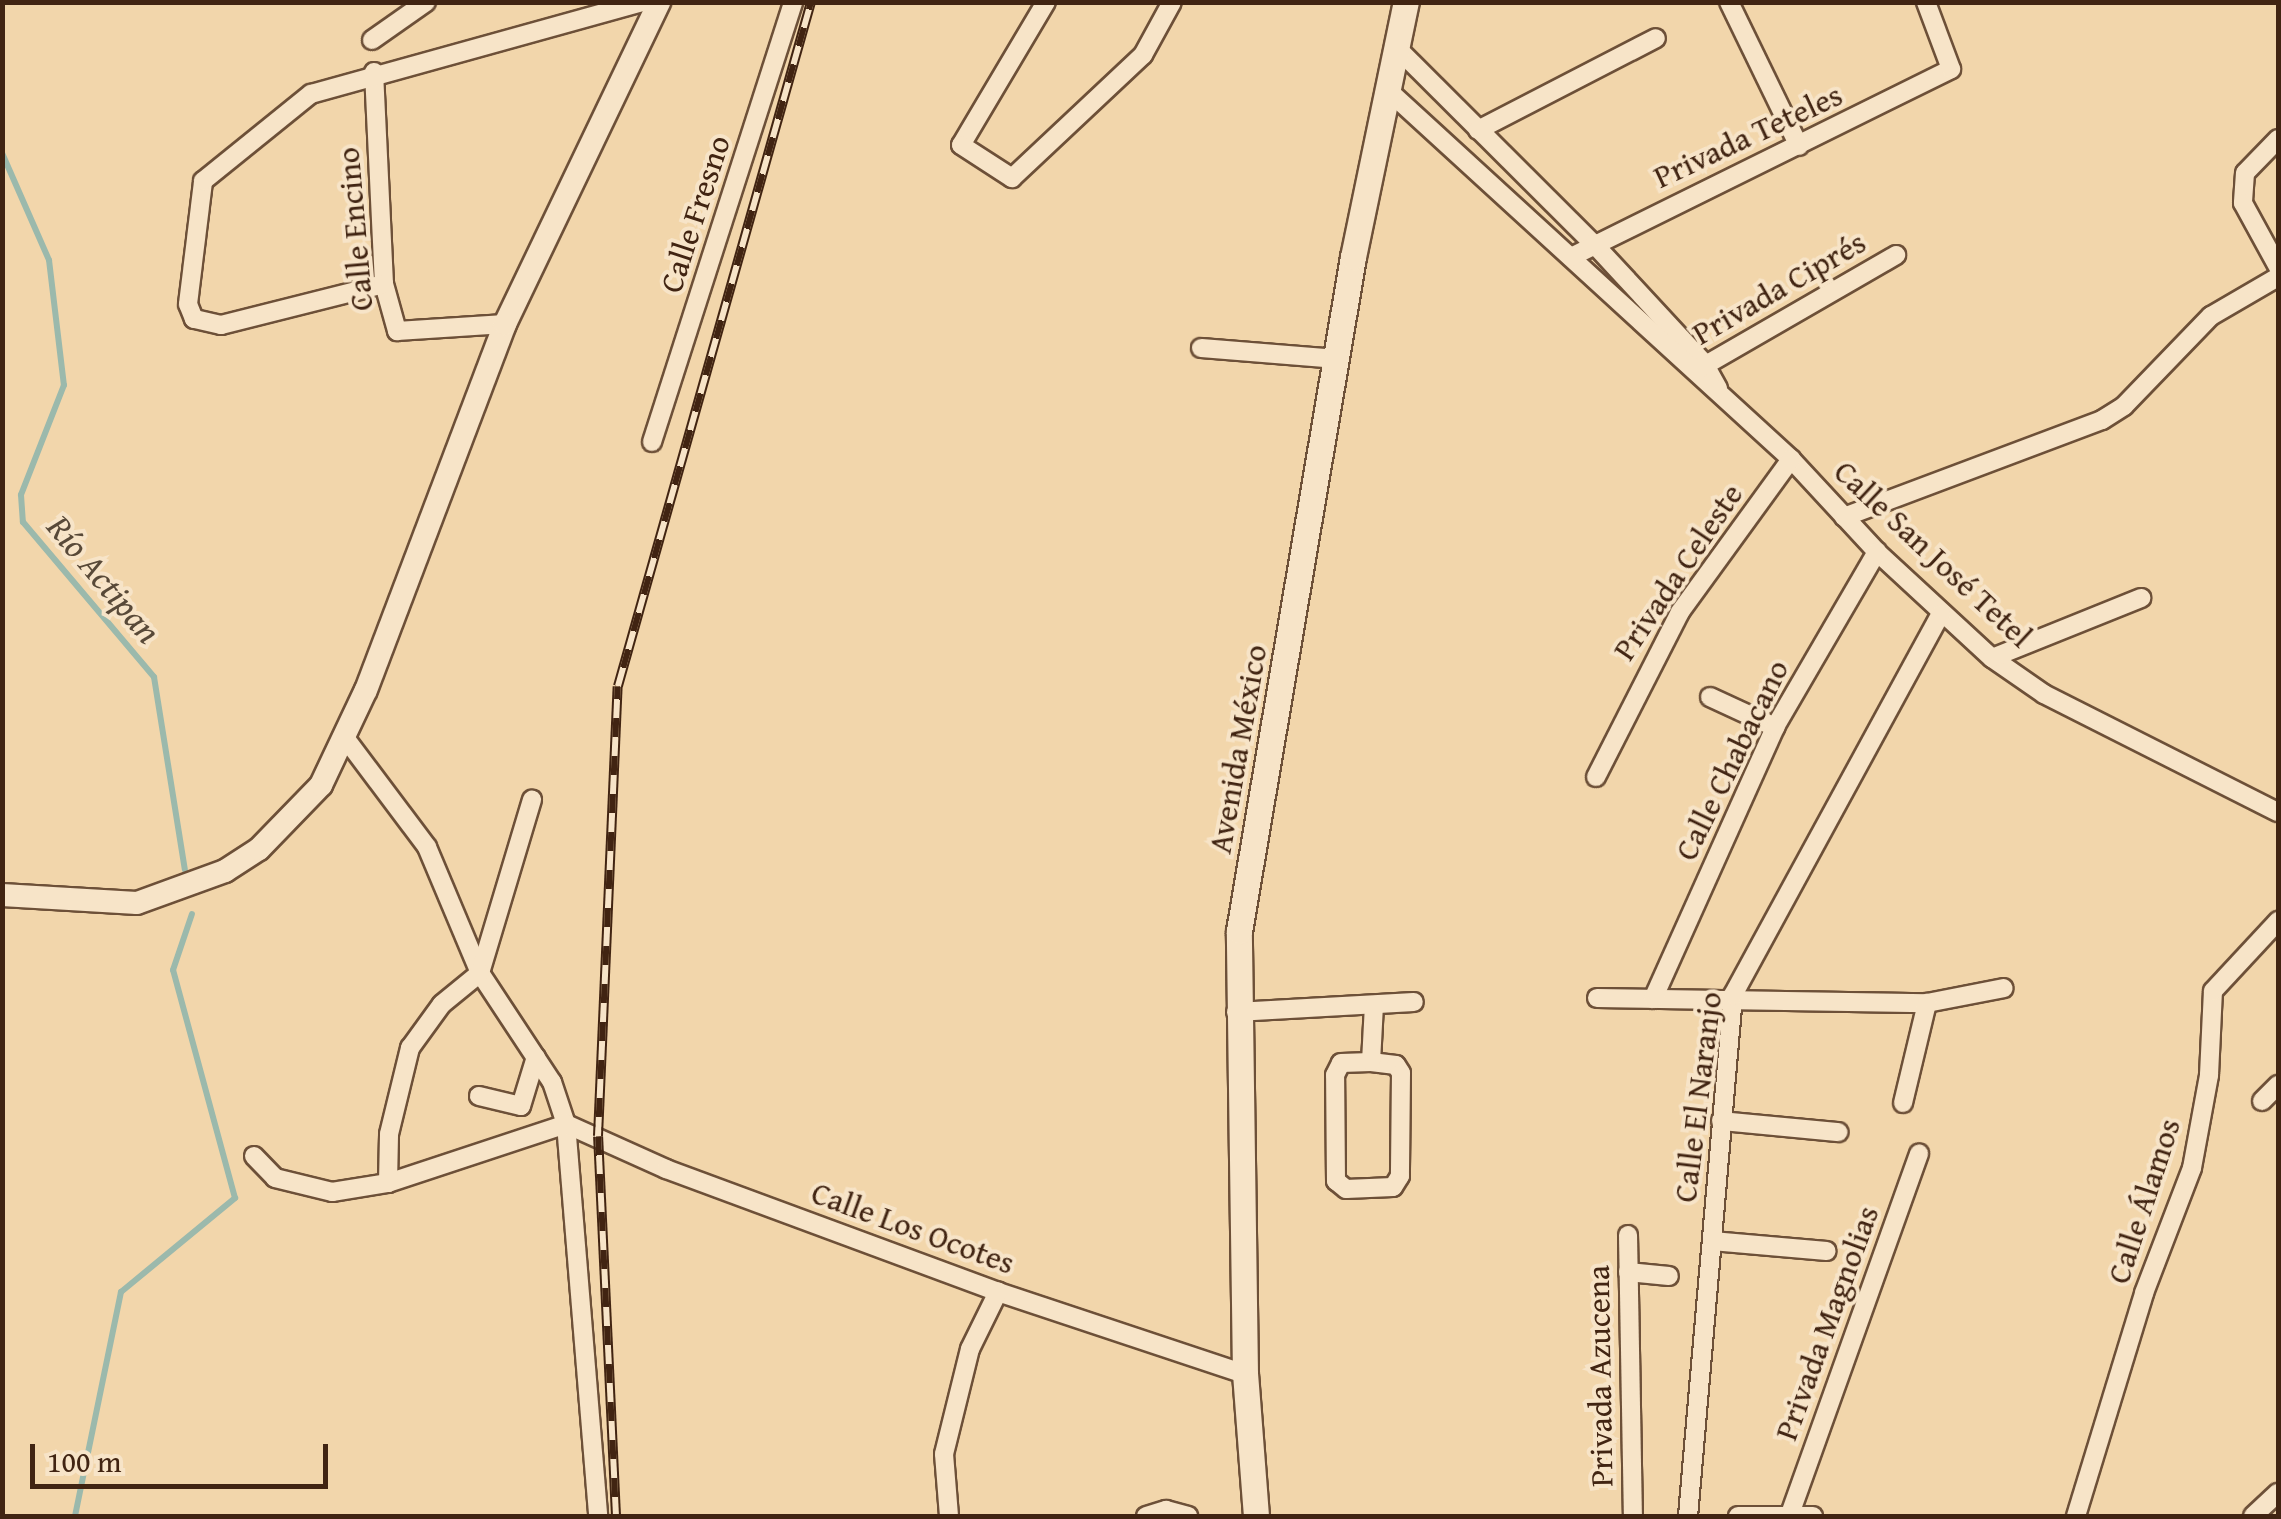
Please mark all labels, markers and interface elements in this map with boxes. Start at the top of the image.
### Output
street label: Privada Teteles [1648,76,1848,196]
street label: Calle Fresno [652,131,738,297]
street label: Calle Encino [329,146,381,312]
street label: Privada Ciprés [1686,223,1872,353]
street label: Calle San José Tetel [1826,452,2040,656]
street label: Privada Celeste [1605,477,1751,667]
water label: Río Actipan [38,506,170,652]
street label: Avenida México [1201,642,1275,856]
street label: Calle Chabacano [1667,653,1797,867]
street label: Calle El Naranjo [1666,990,1730,1204]
street label: Calle Álamos [2099,1114,2189,1288]
street label: Calle Los Ocotes [806,1174,1020,1282]
street label: Privada Magnolias [1767,1201,1887,1445]
street label: Privada Azucena [1579,1265,1621,1487]
scale bar [35,1424,332,1486]
text: 100 m [47,1439,121,1483]

